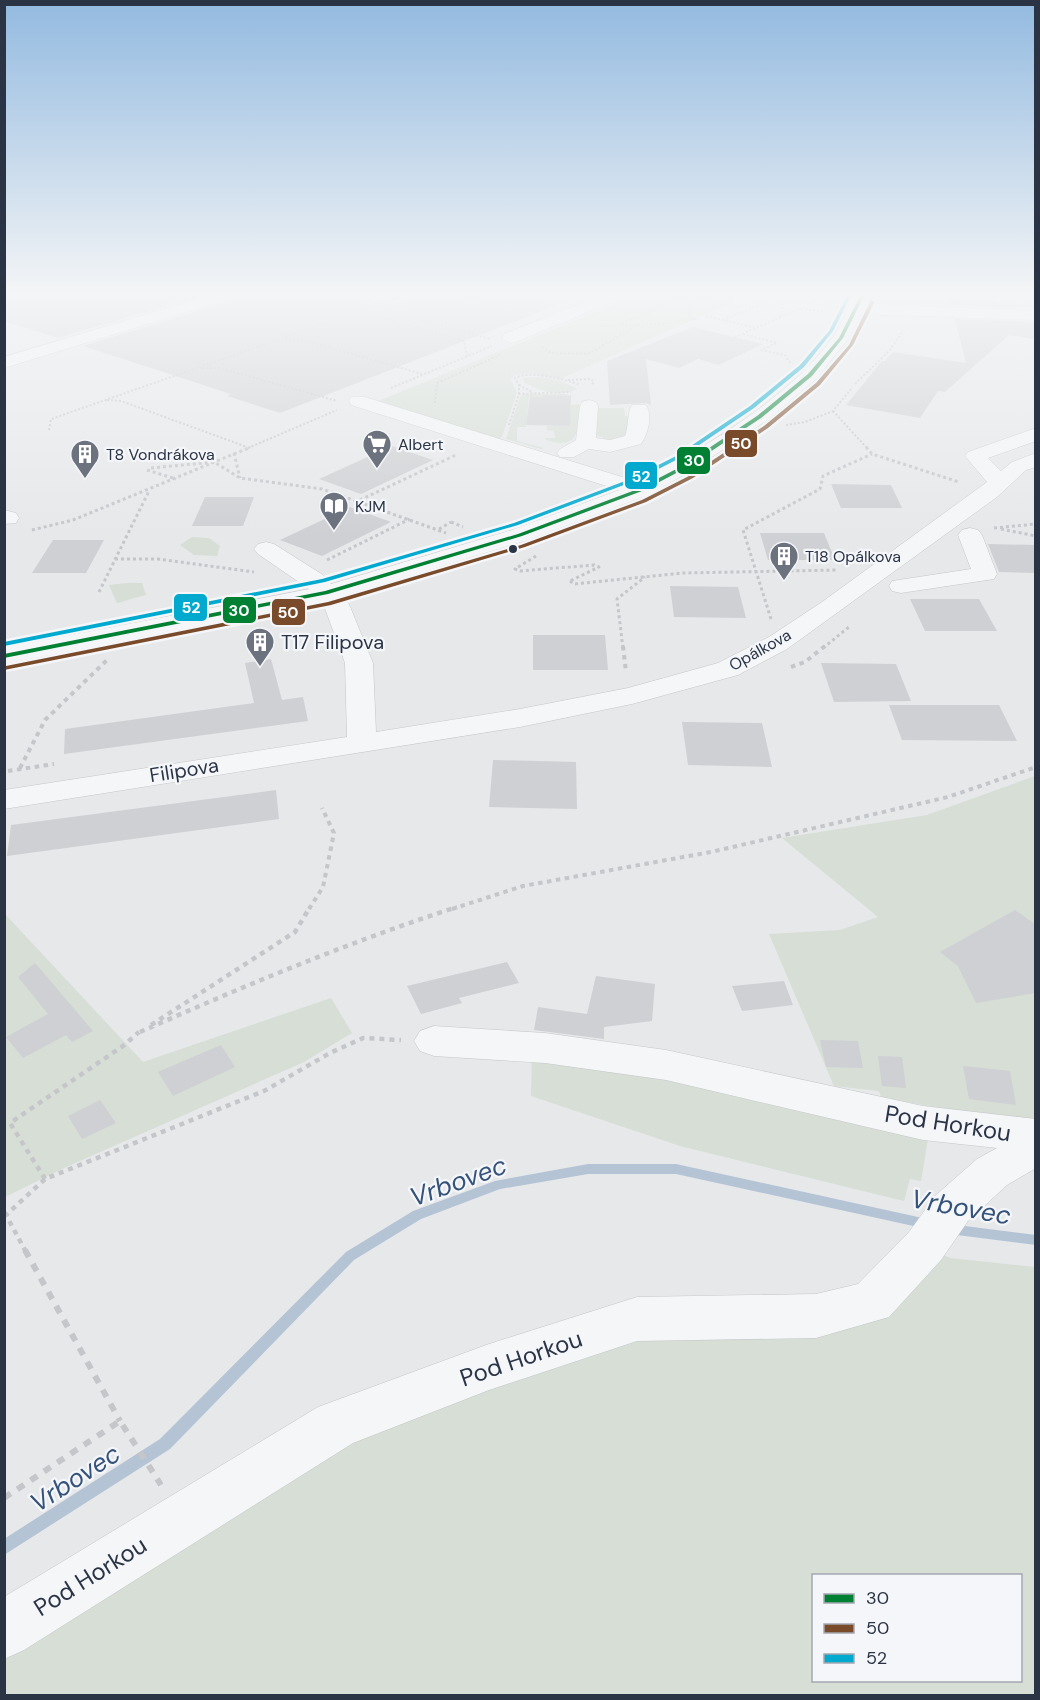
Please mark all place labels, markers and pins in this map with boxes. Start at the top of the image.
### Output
supermarket icon: Albert [361,428,393,470]
place label: Albert [398,434,444,455]
building icon: T8 Vondrákova [69,438,101,480]
place label: T8 Vondrákova [106,444,215,465]
library icon: KJM [318,490,350,532]
place label: KJM [355,496,386,517]
building icon: T18 Opálkova [768,540,800,582]
unlabelled marker [507,543,519,555]
place label: T18 Opálkova [805,546,901,567]
building icon: T17 Filipova [244,626,276,668]
place label: T17 Filipova [281,629,384,655]

